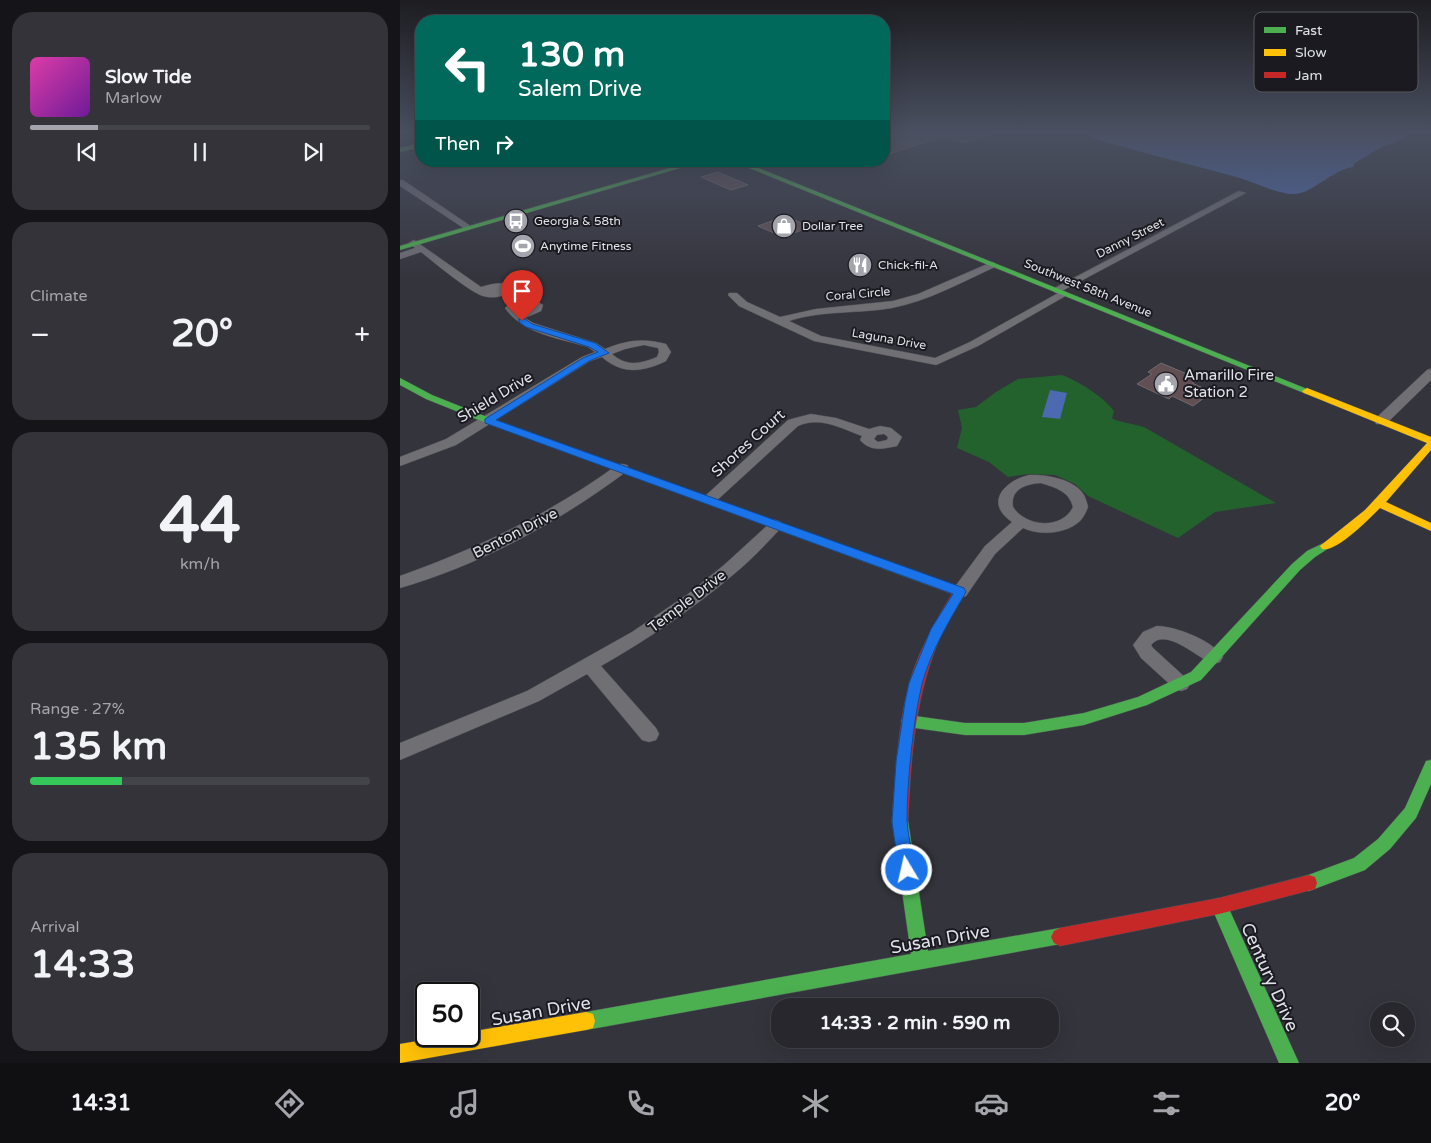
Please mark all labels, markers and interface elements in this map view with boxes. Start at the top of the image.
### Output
legend [1254,12,1418,92]
text: Fast [1295,22,1323,39]
text: 130 m [518,34,625,76]
icon: left [435,35,500,100]
text: Slow [1295,44,1327,61]
text: Slow Tide [105,66,192,88]
text: Jam [1295,67,1322,84]
text: Salem Drive [518,76,642,102]
text: Marlow [105,88,162,108]
icon: right [490,130,518,158]
text: Then [435,133,480,155]
icon: previous [73,138,101,166]
icon: pause [186,138,214,166]
icon: next [299,138,327,166]
bus stop icon: Georgia & 58th [503,208,529,234]
shop icon: Dollar Tree [771,213,797,239]
place label: Georgia & 58th [534,214,621,228]
street label: Danny Street [1094,215,1167,261]
place label: Dollar Tree [802,219,863,233]
sports icon: Anytime Fitness [510,233,536,259]
place label: Anytime Fitness [540,239,632,253]
restaurant icon: Chick-fil-A [847,252,873,278]
street label: Southwest 58th Avenue [1022,256,1154,320]
place label: Chick-fil-A [878,258,938,272]
pin [501,270,543,321]
icon: arrive [508,277,536,305]
street label: Coral Circle [825,284,891,304]
text: Climate [30,286,88,306]
text: 20° [171,311,233,357]
text: − [30,318,50,352]
text: + [354,318,370,352]
street label: Laguna Drive [851,326,927,352]
place label: Amarillo Fire Station 2 [1184,366,1274,401]
street label: Shield Drive [454,368,536,426]
public building icon: Amarillo Fire Station 2 [1153,371,1179,397]
street label: Shores Court [708,405,789,481]
text: 44 [159,482,241,561]
street label: Benton Drive [470,504,560,562]
text: km/h [180,554,220,574]
street label: Temple Drive [644,566,730,636]
text: Range · 27% [30,699,125,719]
text: 135 km [30,724,167,770]
position arrow [880,843,932,895]
text: Arrival [30,917,79,937]
street label: Susan Drive [889,919,991,959]
street label: Century Drive [1236,919,1304,1035]
text: 14:33 [30,942,135,988]
speed limit sign: 50 [415,982,480,1047]
street label: Susan Drive [490,991,592,1031]
map controls [1370,1002,1415,1047]
button: search [1370,1002,1415,1047]
text: 14:33 · 2 min · 590 m [819,1012,1011,1034]
icon: directions [272,1086,307,1121]
icon: music [447,1086,482,1121]
icon: phone [623,1086,658,1121]
icon: climate [798,1086,833,1121]
icon: car [974,1086,1009,1121]
icon: filters [1149,1086,1184,1121]
text: 14:31 [70,1090,131,1116]
text: 20° [1325,1090,1361,1116]

